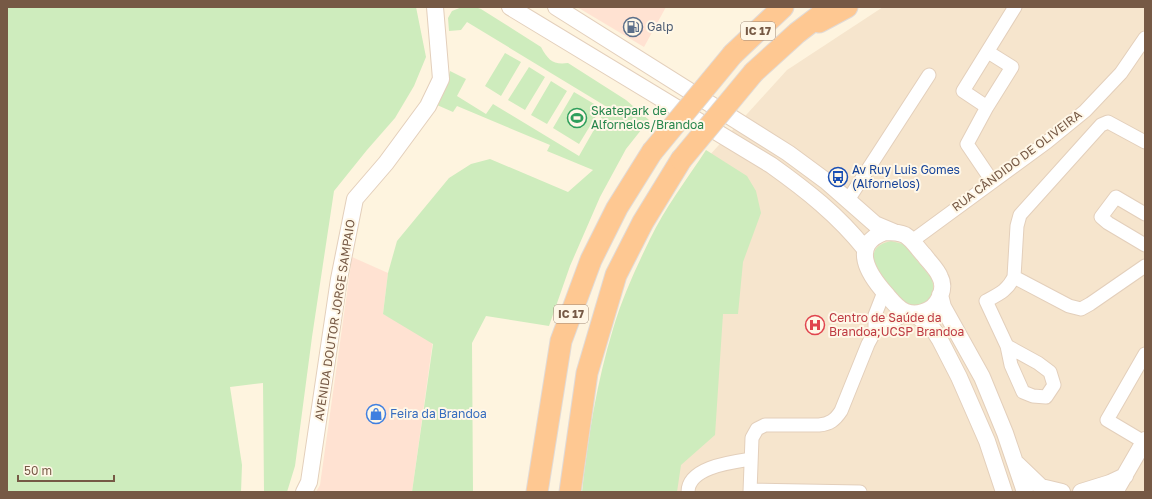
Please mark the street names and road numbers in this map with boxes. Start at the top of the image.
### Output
road number: IC 17 [741,22,775,40]
street label: RUA CÂNDIDO DE OLIVEIRA [949,107,1085,214]
street label: AVENIDA DOUTOR JORGE SAMPAIO [311,218,358,422]
road number: IC 17 [554,305,588,323]

